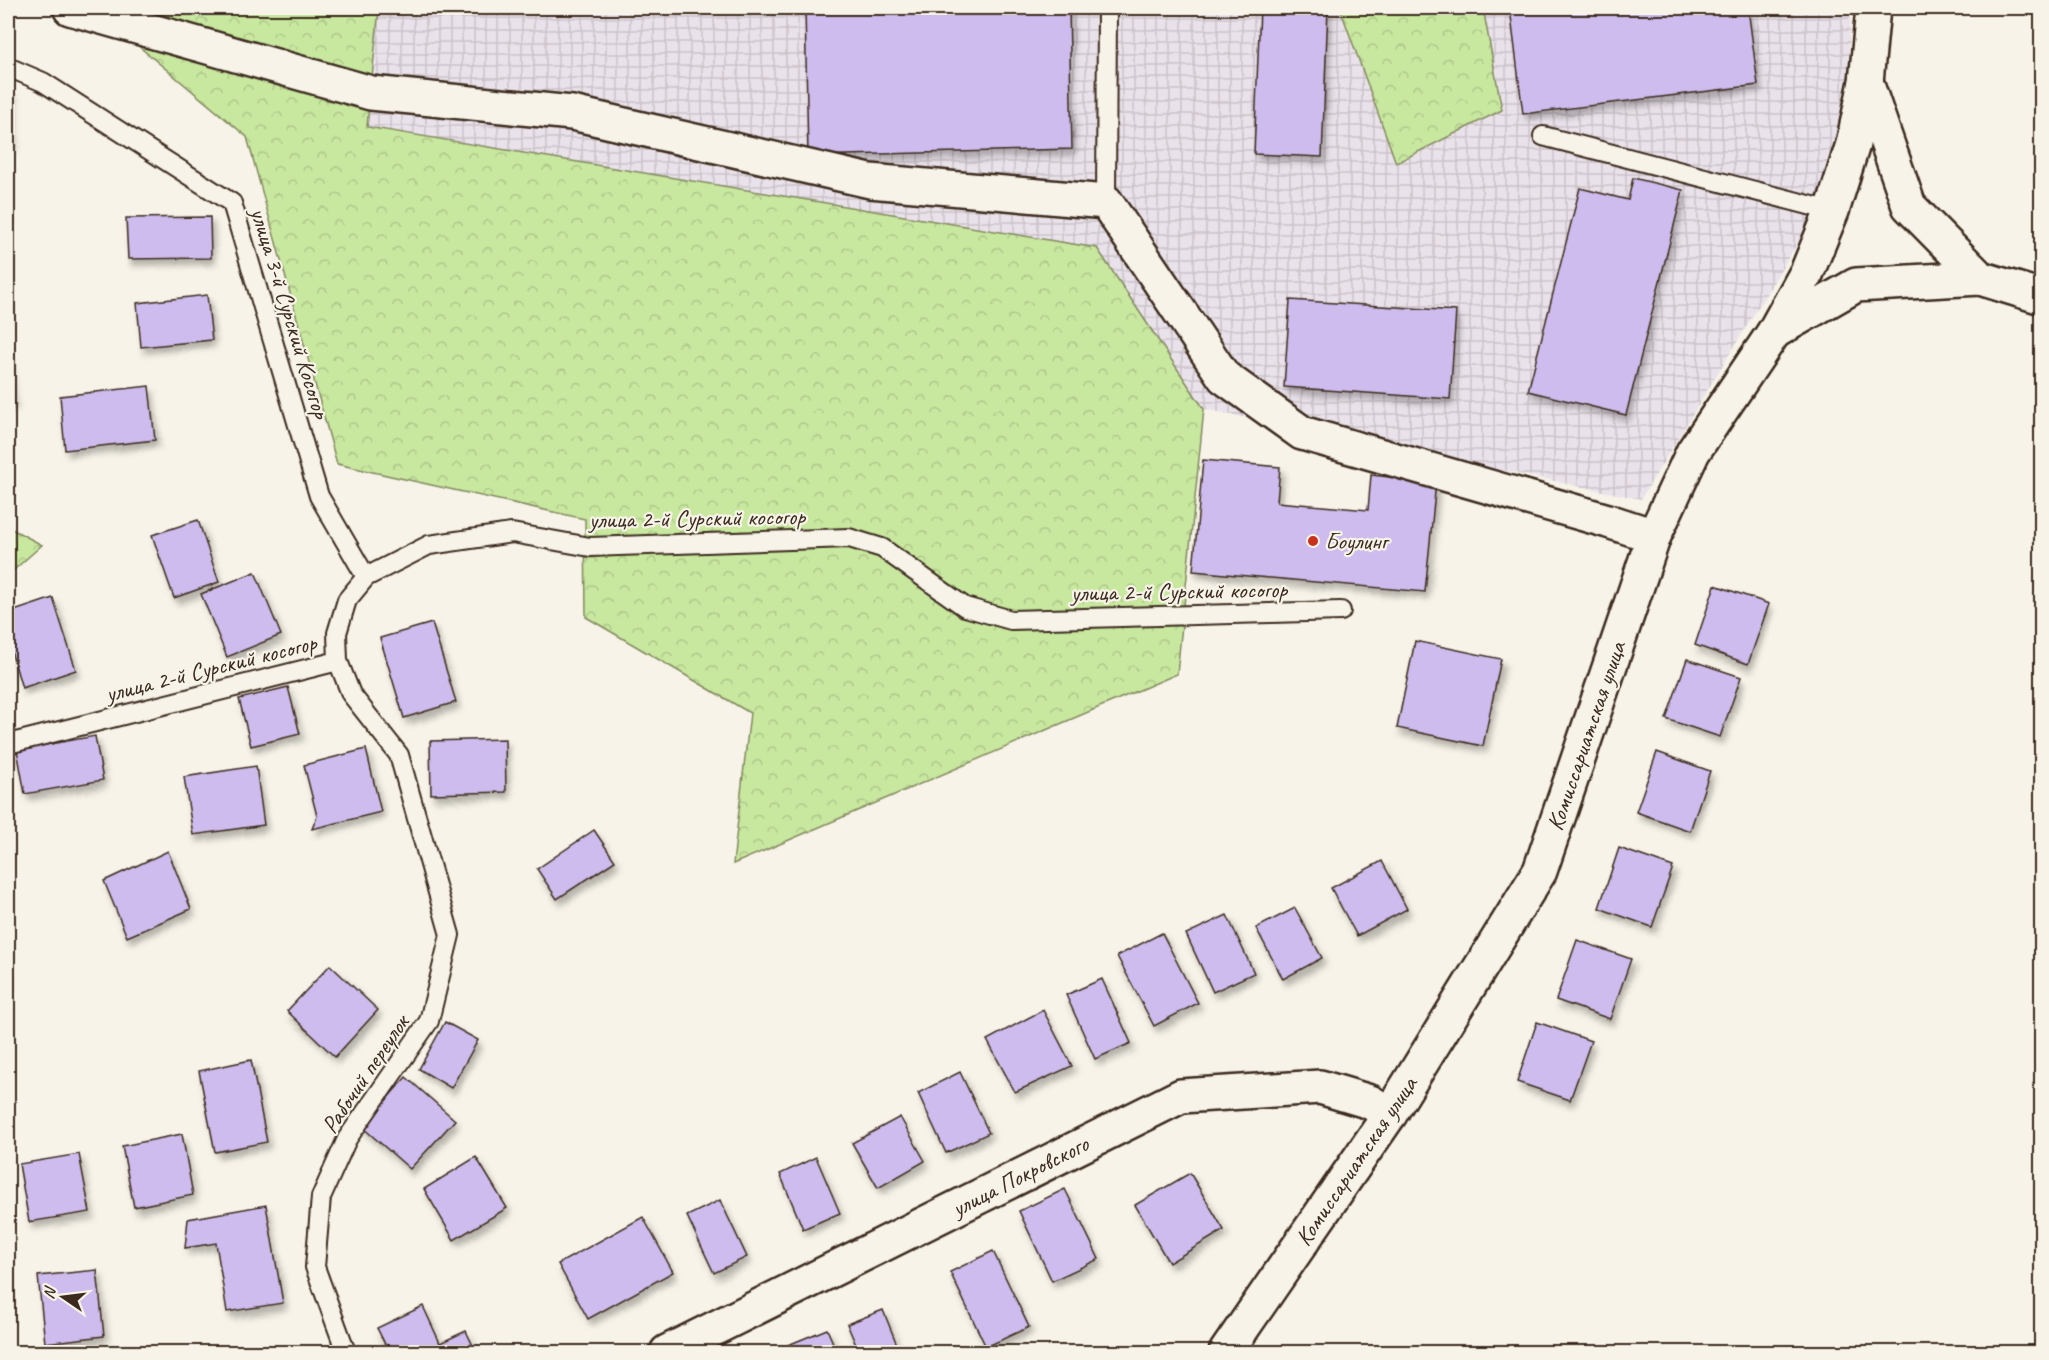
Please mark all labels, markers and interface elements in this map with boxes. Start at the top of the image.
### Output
street label: улица 3-й Сурский Косогор [243,202,337,424]
street label: улица 2-й Сурский косогор [587,501,806,535]
place label: Боулинг [1325,526,1391,556]
marker: Боулинг [1306,534,1320,548]
street label: улица 2-й Сурский косогор [1069,574,1288,608]
street label: улица 2-й Сурский косогор [101,627,320,709]
street label: Комиссариатская улица [1540,636,1633,834]
street label: Рабочий переулок [314,1007,417,1139]
street label: Комиссариатская улица [1288,1069,1425,1251]
street label: улица Покровского [945,1128,1095,1224]
north arrow [33,1267,93,1327]
text: N [39,1283,61,1301]

